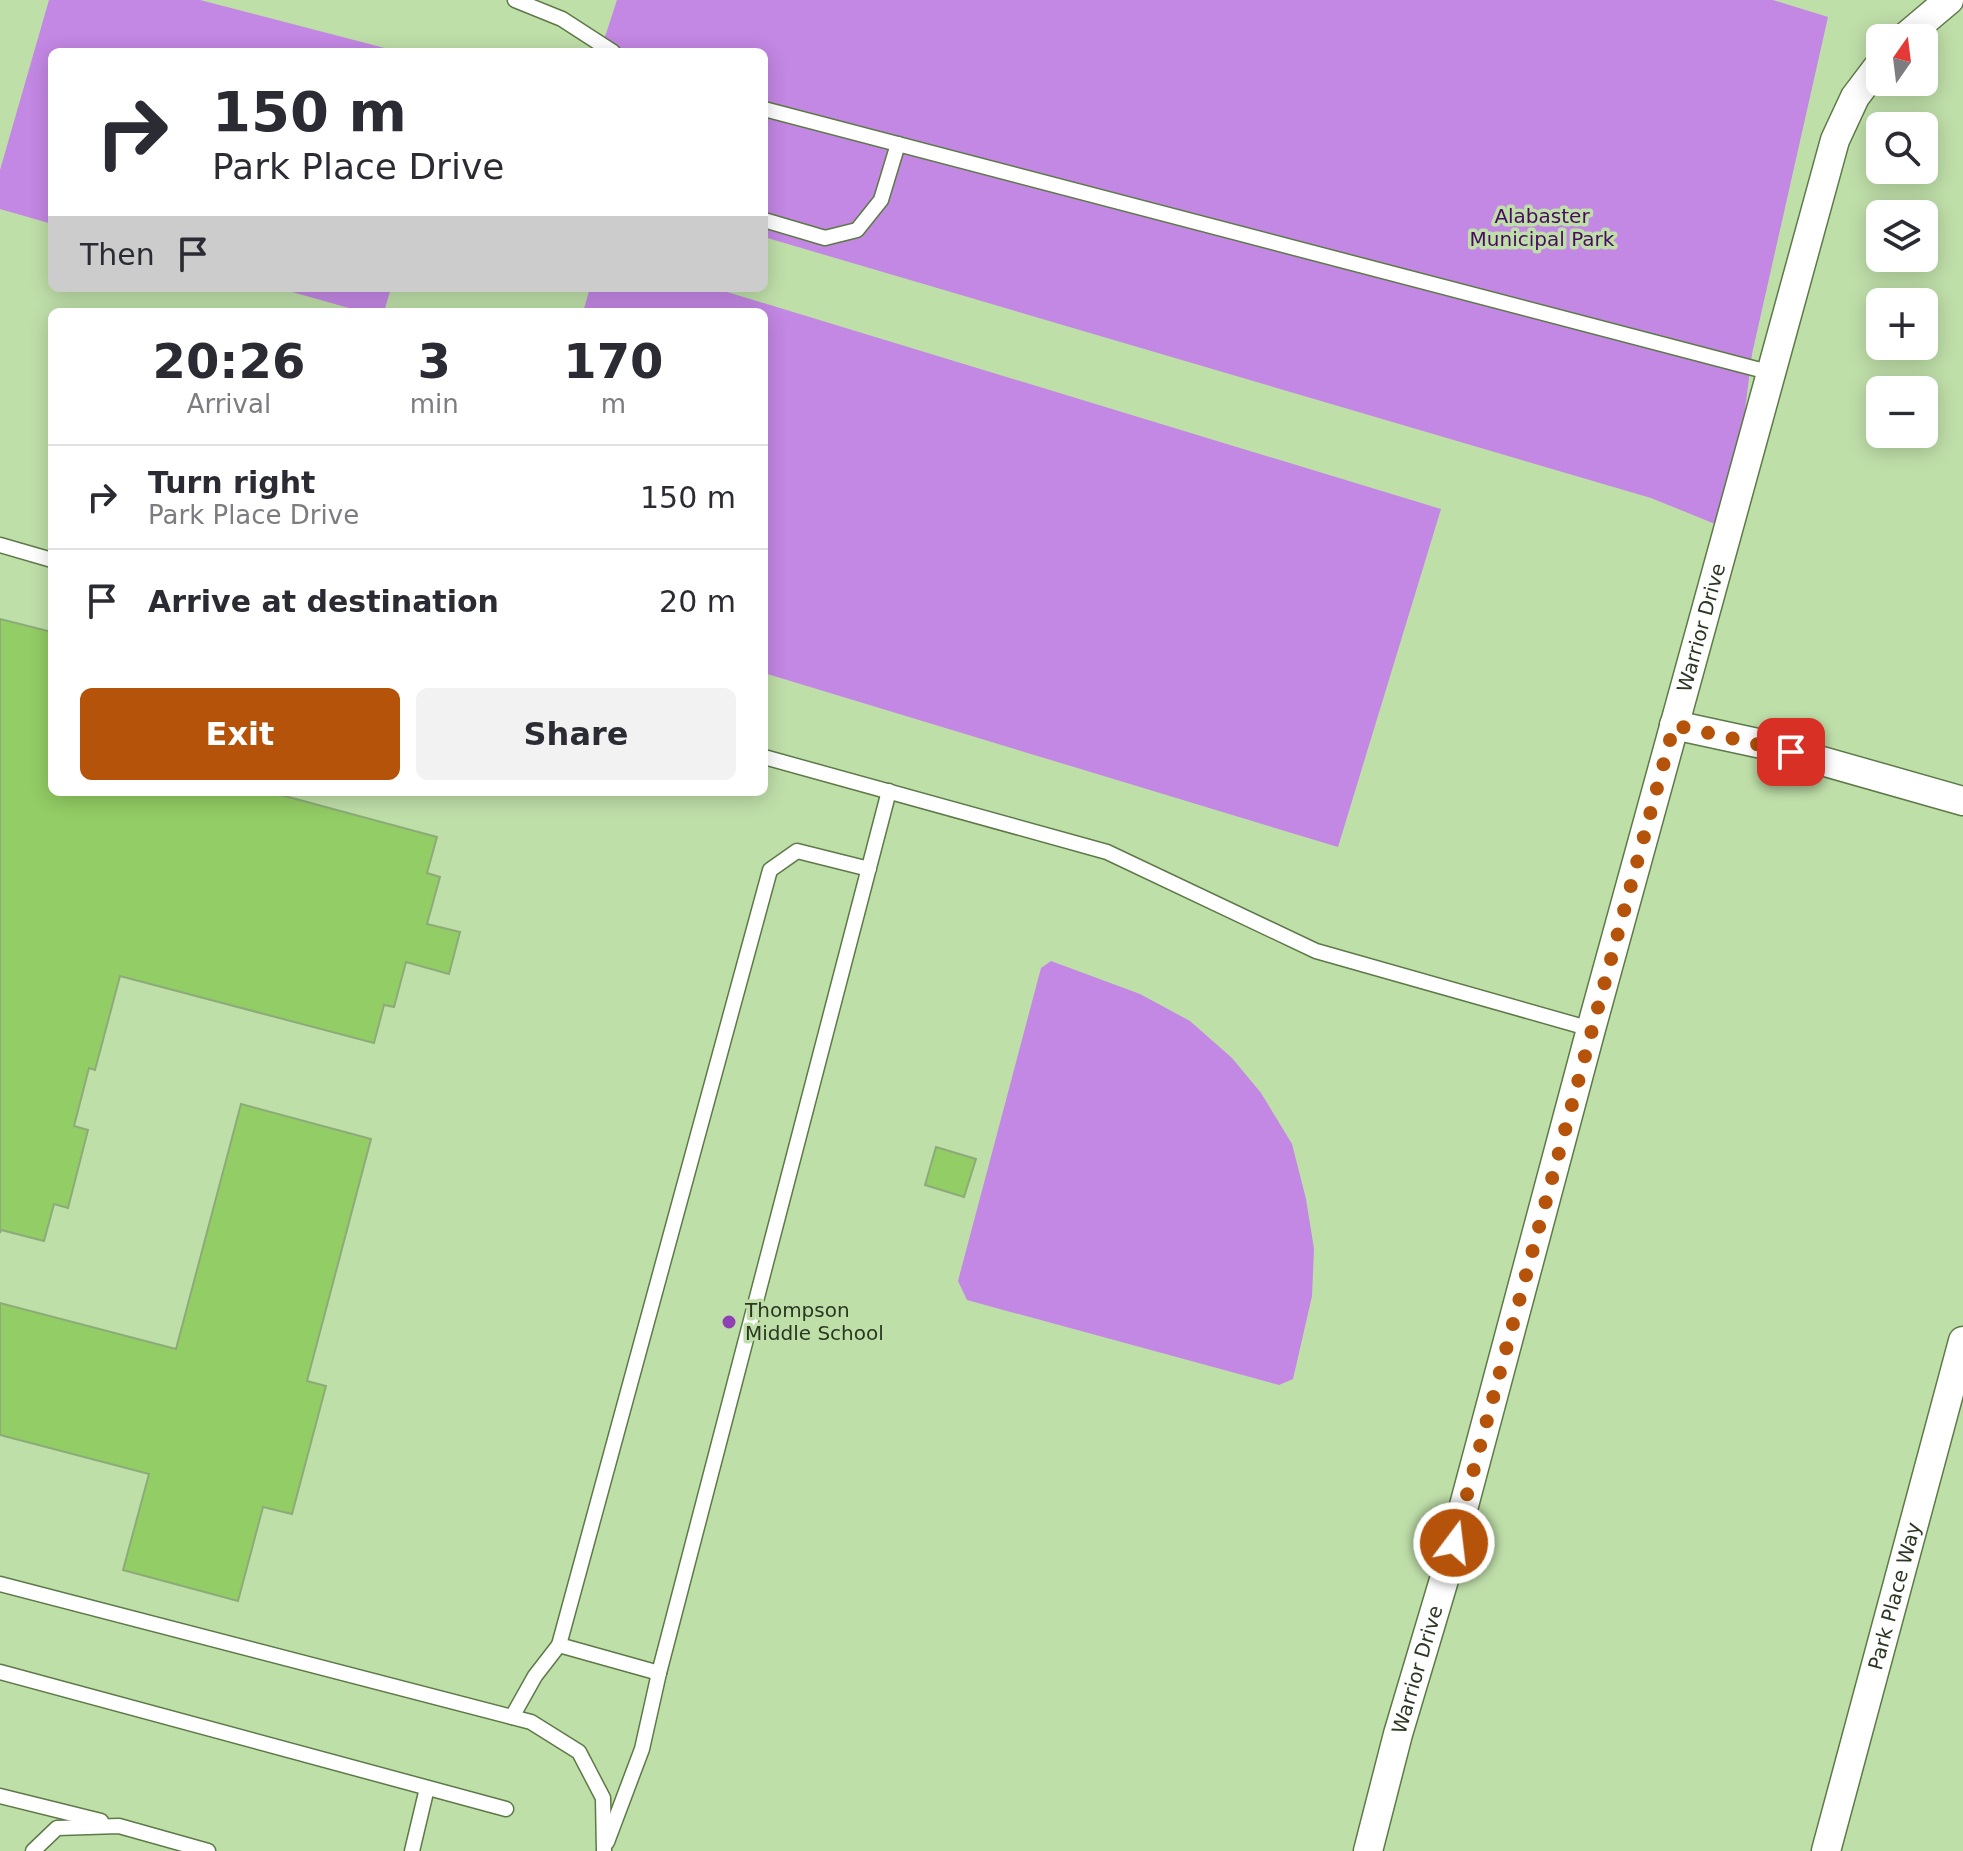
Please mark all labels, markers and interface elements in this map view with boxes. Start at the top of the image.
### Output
north arrow [1866,24,1938,96]
map controls [1866,24,1938,448]
text: 150 m [212,79,407,144]
icon: right [80,80,184,184]
button: search [1866,112,1938,184]
text: Park Place Drive [212,146,504,187]
button: layers [1866,200,1938,272]
park label: Alabaster Municipal Park [1470,204,1615,251]
icon: arrive [171,232,215,276]
text: Then [80,237,155,272]
button: + [1866,288,1938,360]
text: 20:26 [152,333,305,389]
text: 3 [418,333,451,389]
text: 170 [563,333,663,389]
button: − [1866,376,1938,448]
text: Arrival [187,389,271,419]
text: min [410,389,459,419]
text: m [601,389,626,419]
text: Turn right [148,465,315,500]
icon: right [80,475,124,519]
text: 150 m [640,480,736,515]
text: Park Place Drive [148,500,359,530]
street label: Warrior Drive [1672,560,1730,695]
icon: arrive [80,579,124,623]
text: Arrive at destination [148,584,499,619]
text: 20 m [659,584,736,619]
button: Exit [80,688,400,780]
button: Share [416,688,736,780]
pin [1757,718,1825,786]
icon: arrive [1769,730,1813,774]
place label: Thompson Middle School [744,1298,884,1345]
marker: Thompson Middle School [720,1313,738,1331]
position arrow [1412,1501,1496,1585]
street label: Park Place Way [1863,1519,1926,1672]
street label: Warrior Drive [1387,1603,1448,1737]

